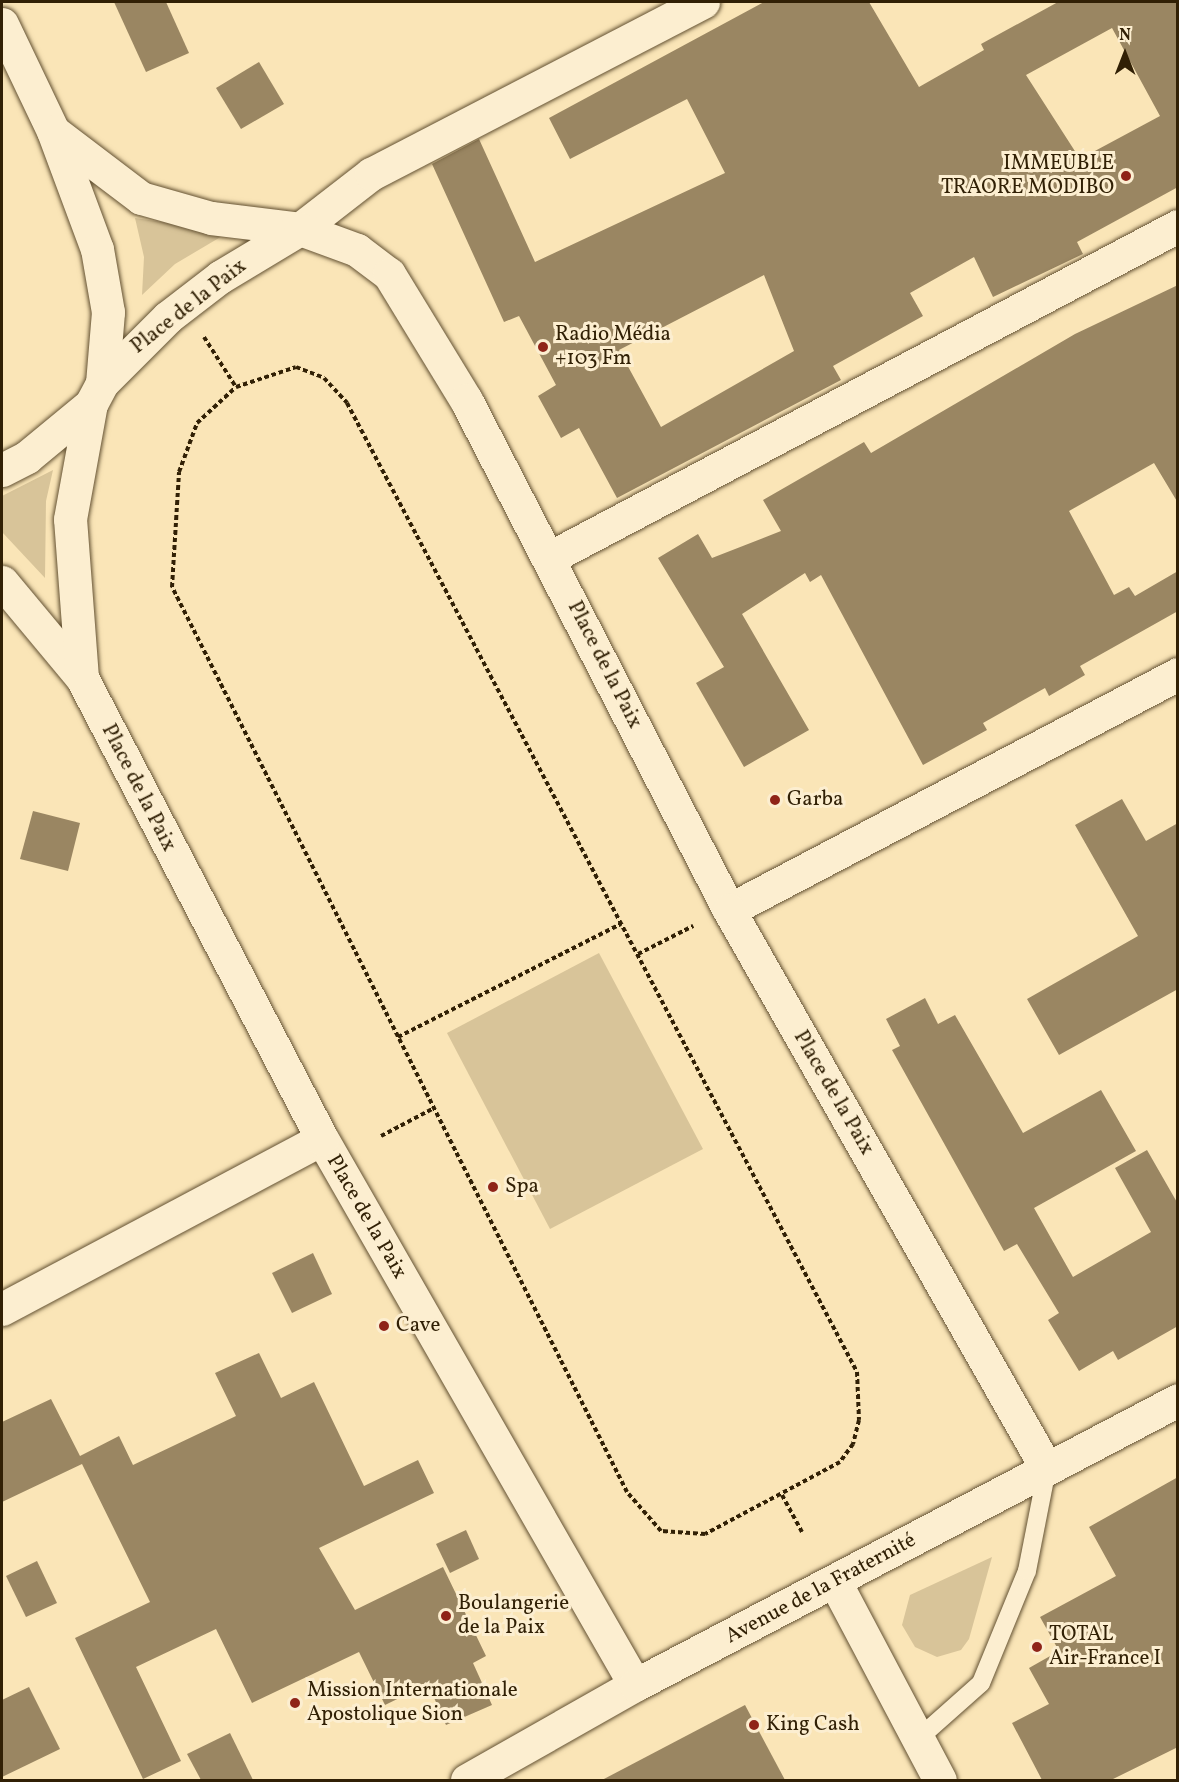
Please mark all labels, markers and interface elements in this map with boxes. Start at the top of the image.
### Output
north arrow [1095,24,1155,84]
text: N [1119,25,1131,47]
place label: IMMEUBLE TRAORE MODIBO [941,151,1114,201]
marker: IMMEUBLE TRAORE MODIBO [1119,169,1133,183]
street label: Place de la Paix [126,254,252,360]
place label: Radio Média +103 Fm [555,322,671,372]
marker: Radio Média +103 Fm [536,340,550,354]
street label: Place de la Paix [561,597,647,733]
street label: Place de la Paix [95,720,181,856]
place label: Garba [787,787,844,813]
marker: Garba [768,793,782,807]
street label: Place de la Paix [787,1026,879,1160]
street label: Place de la Paix [320,1150,412,1284]
place label: Spa [505,1174,539,1200]
marker: Spa [486,1180,500,1194]
place label: Cave [396,1313,440,1339]
marker: Cave [377,1319,391,1333]
street label: Avenue de la Fraternité [722,1528,920,1650]
place label: Boulangerie de la Paix [458,1591,569,1641]
marker: Boulangerie de la Paix [439,1609,453,1623]
place label: TOTAL Air-France I [1049,1622,1161,1672]
marker: TOTAL Air-France I [1030,1640,1044,1654]
place label: Mission Internationale Apostolique Sion [307,1678,518,1728]
marker: Mission Internationale Apostolique Sion [288,1696,302,1710]
place label: King Cash [766,1712,860,1738]
marker: King Cash [747,1718,761,1732]

